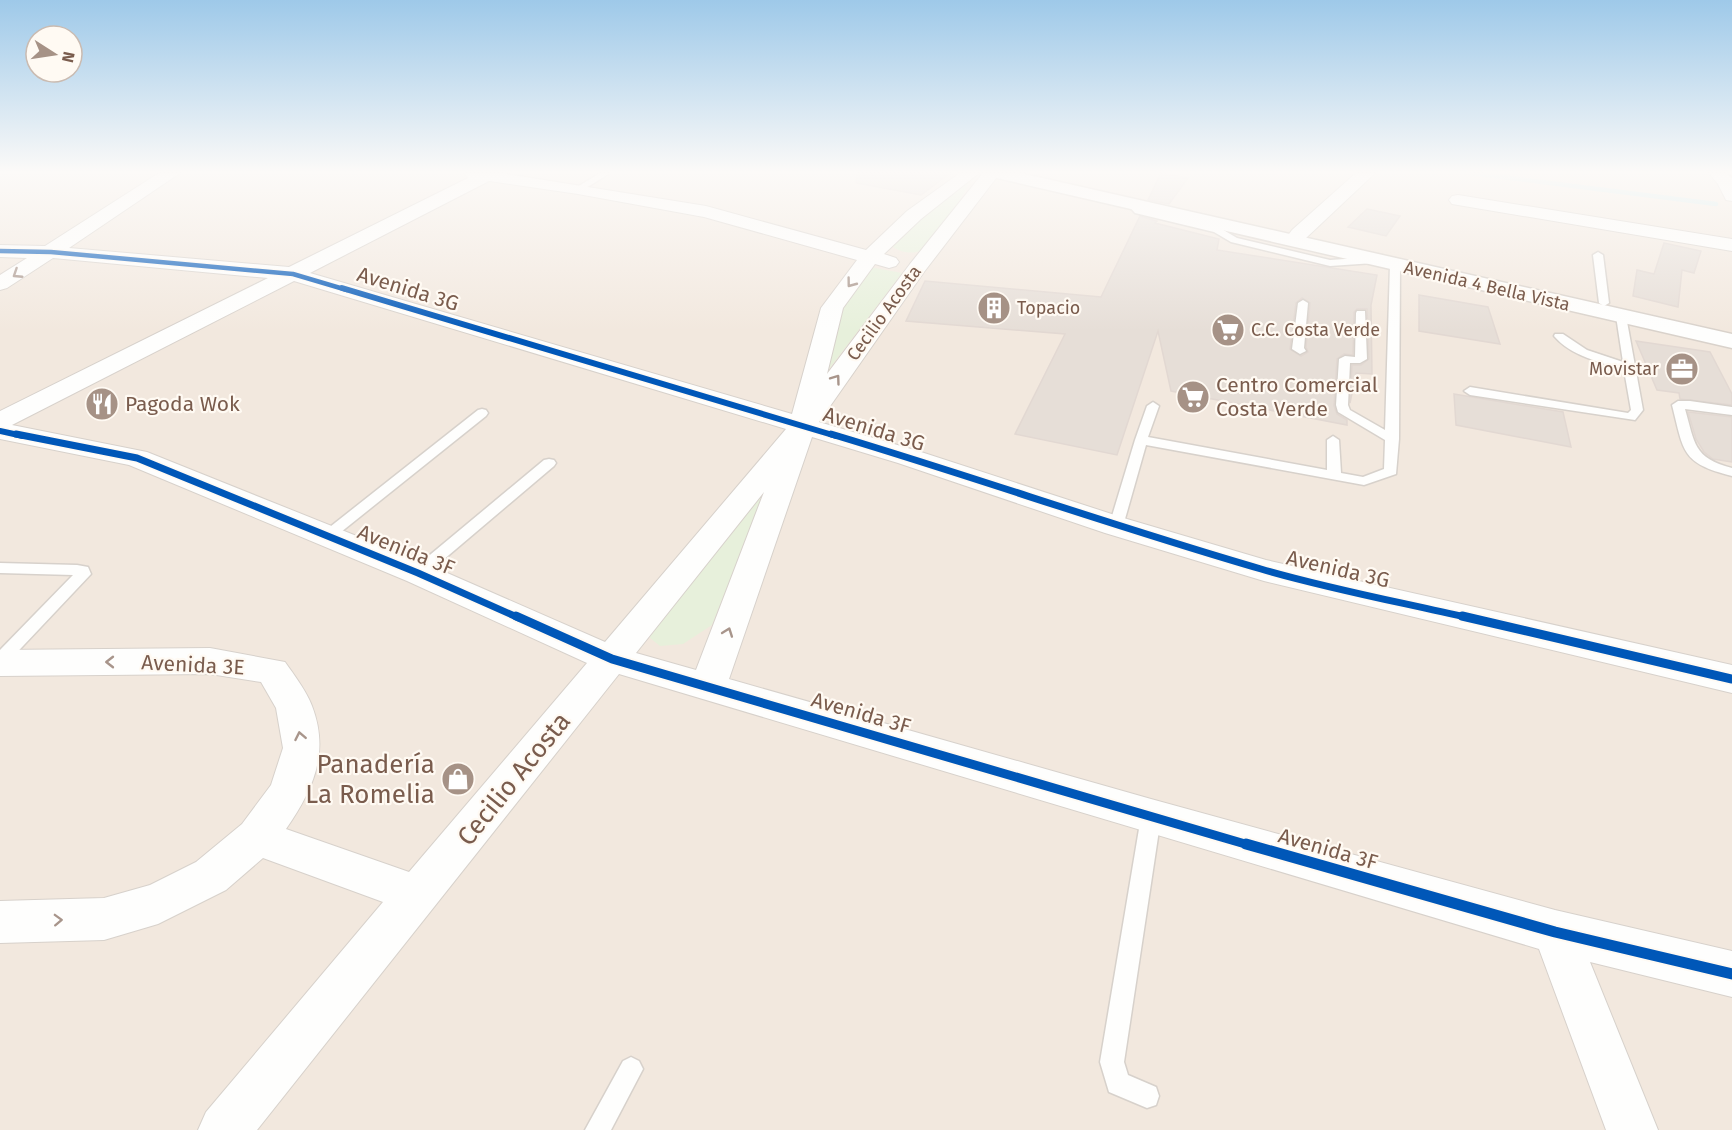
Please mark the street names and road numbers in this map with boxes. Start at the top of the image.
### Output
street label: Avenida 4 Bella Vista [1402,256,1572,316]
street label: Avenida 3G [354,261,462,317]
street label: Cecilio Acosta [842,261,926,365]
street label: Avenida 3G [820,401,928,457]
street label: Avenida 3F [354,519,458,581]
street label: Avenida 3G [1284,544,1392,594]
street label: Avenida 3E [141,649,245,681]
street label: Avenida 3F [808,686,914,740]
street label: Cecilio Acosta [451,706,577,852]
street label: Avenida 3F [1275,822,1381,876]

